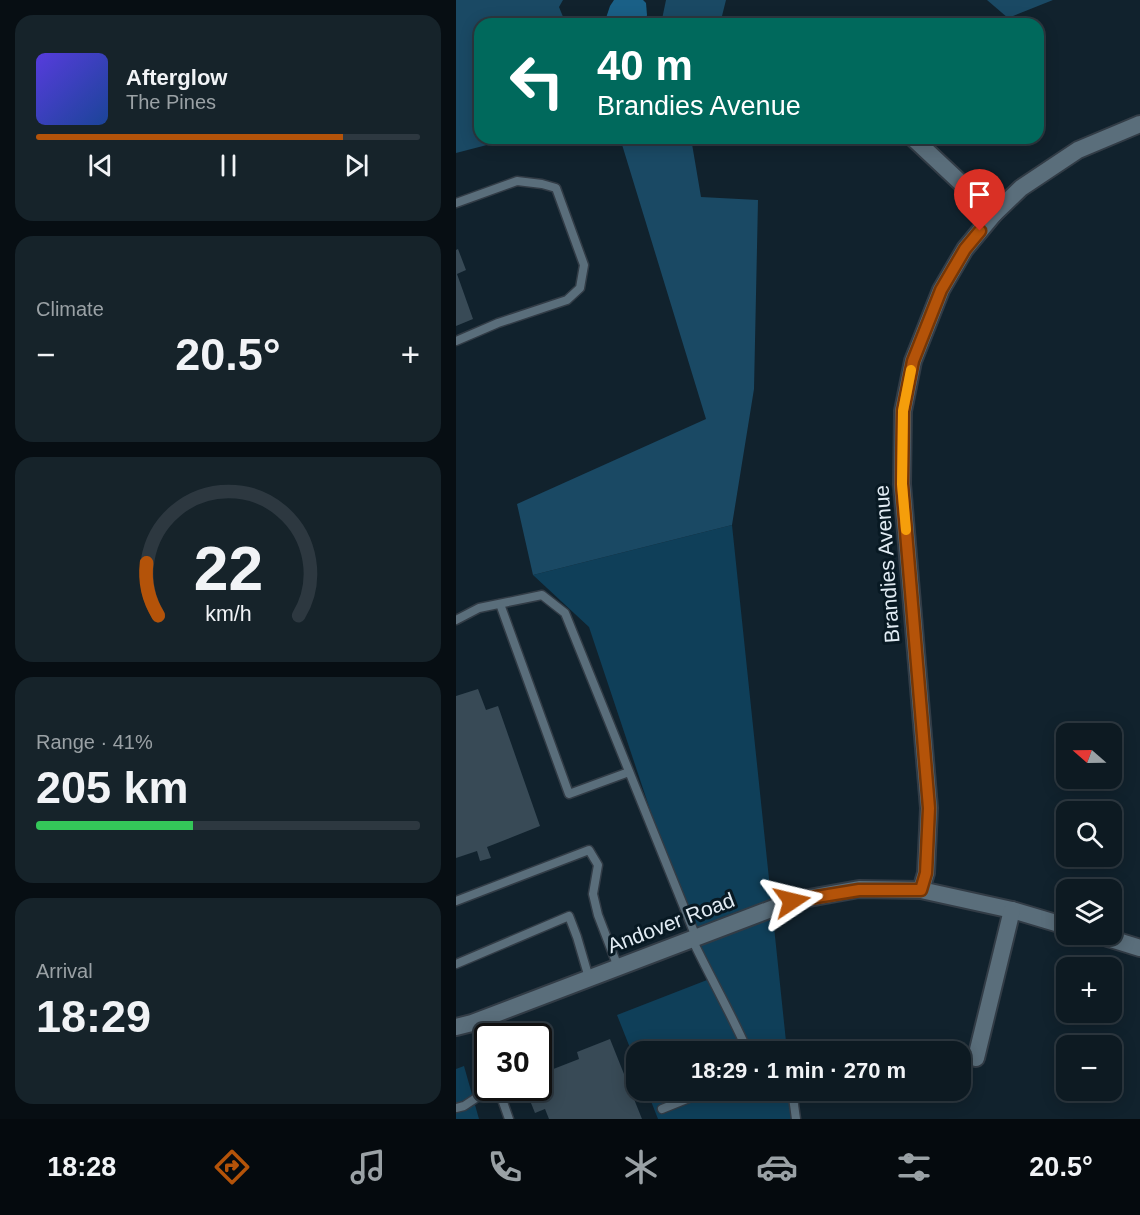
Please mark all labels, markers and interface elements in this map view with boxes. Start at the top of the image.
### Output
icon: left [498,42,576,120]
text: 40 m [597,42,693,89]
text: Afterglow [126,65,227,90]
text: The Pines [126,91,216,113]
text: Brandies Avenue [597,91,801,121]
icon: previous [84,149,117,182]
icon: pause [212,149,245,182]
icon: next [340,149,373,182]
pin [954,169,1005,231]
icon: arrive [963,178,996,211]
text: Climate [36,298,104,320]
text: 20.5° [175,329,281,380]
text: − [36,336,55,373]
text: + [401,336,420,373]
street label: Brandies Avenue [870,484,903,644]
text: 22 [193,535,263,604]
text: km/h [205,603,251,627]
north arrow [1056,723,1122,789]
map controls [1056,723,1122,1101]
text: Range · 41% [36,731,153,753]
text: 205 km [36,762,189,813]
button: search [1056,801,1122,867]
position arrow [760,869,824,933]
button: layers [1056,879,1122,945]
street label: Andover Road [604,888,738,957]
button: + [1056,957,1122,1023]
text: Arrival [36,960,93,982]
text: 18:29 [36,991,151,1042]
speed limit sign: 30 [474,1023,552,1101]
button: − [1056,1035,1122,1101]
text: 18:29 · 1 min · 270 m [691,1058,906,1083]
icon: directions [211,1146,253,1188]
icon: music [347,1146,389,1188]
icon: phone [484,1146,526,1188]
icon: climate [620,1146,662,1188]
icon: car [756,1146,798,1188]
icon: filters [893,1146,935,1188]
text: 18:28 [47,1152,116,1182]
text: 20.5° [1029,1152,1093,1182]

